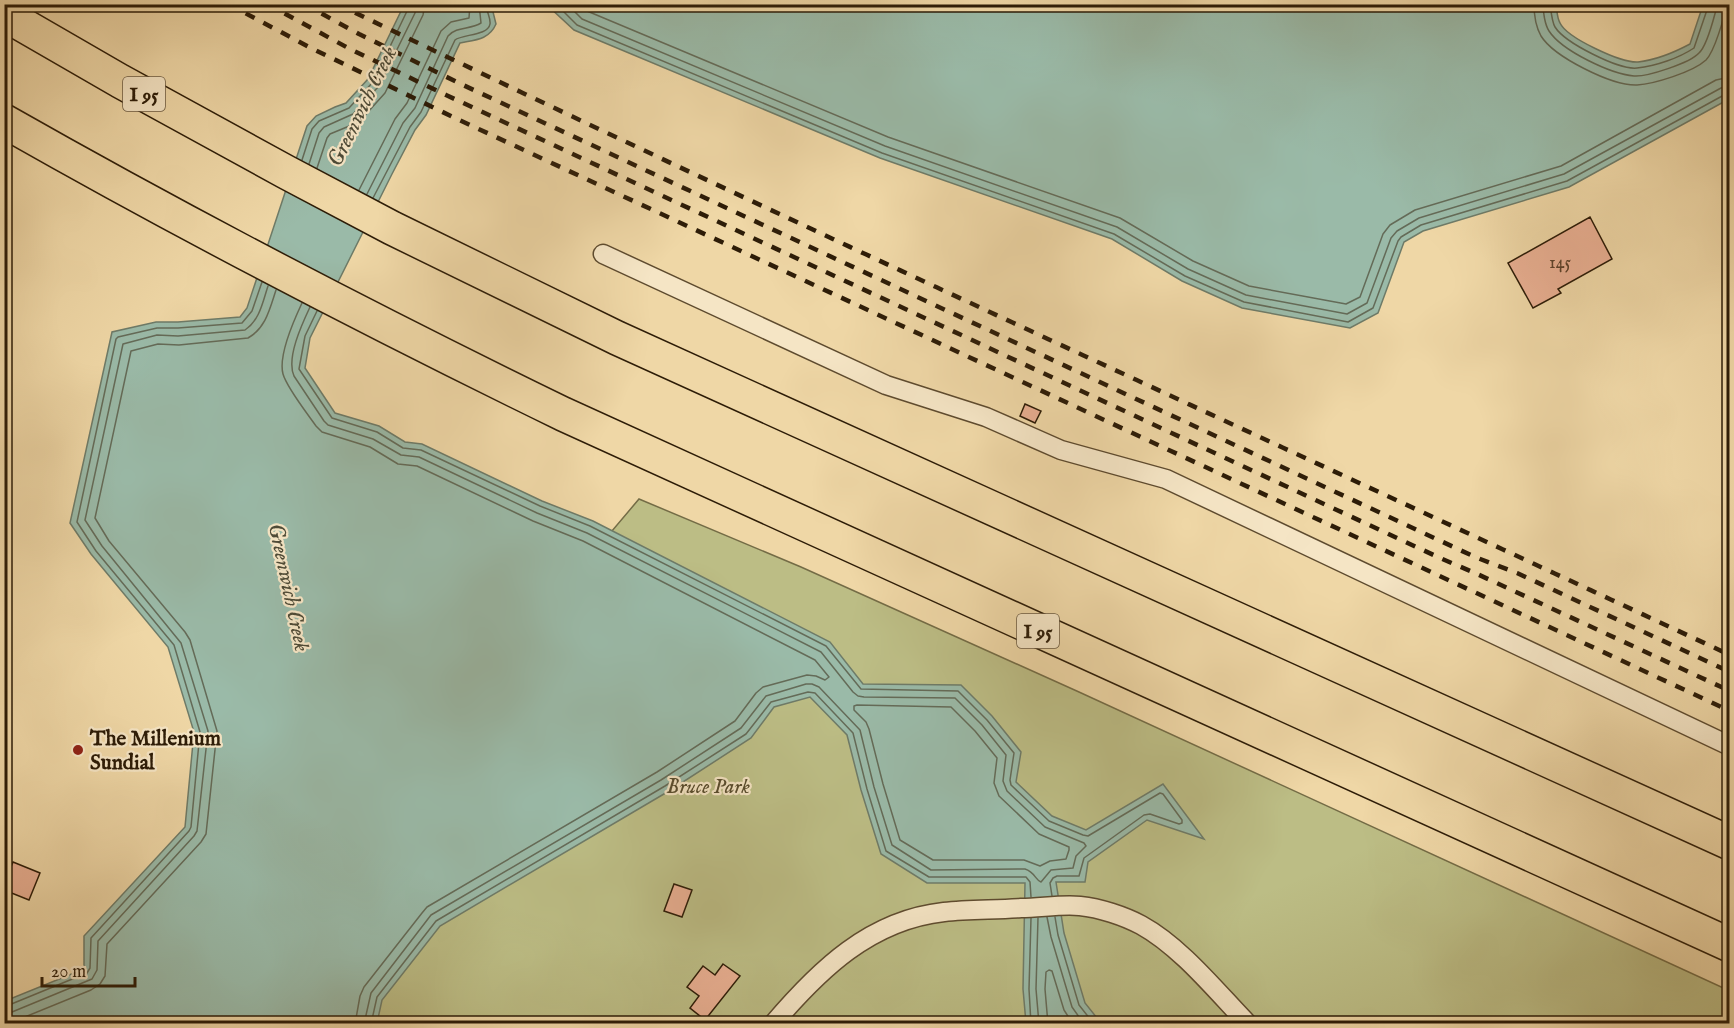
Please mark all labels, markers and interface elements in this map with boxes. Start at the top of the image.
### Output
water label: Greenwich Creek [322,42,404,172]
road number: I 95 [123,77,165,111]
house number: 145 [1549,252,1571,275]
water label: Greenwich Creek [261,521,315,654]
road number: I 95 [1017,614,1059,648]
place label: The Millenium Sundial [89,726,222,777]
marker: The Millenium Sundial [71,743,85,757]
park label: Bruce Park [666,774,750,801]
scale bar [42,950,135,988]
text: 20 m [51,961,86,984]

